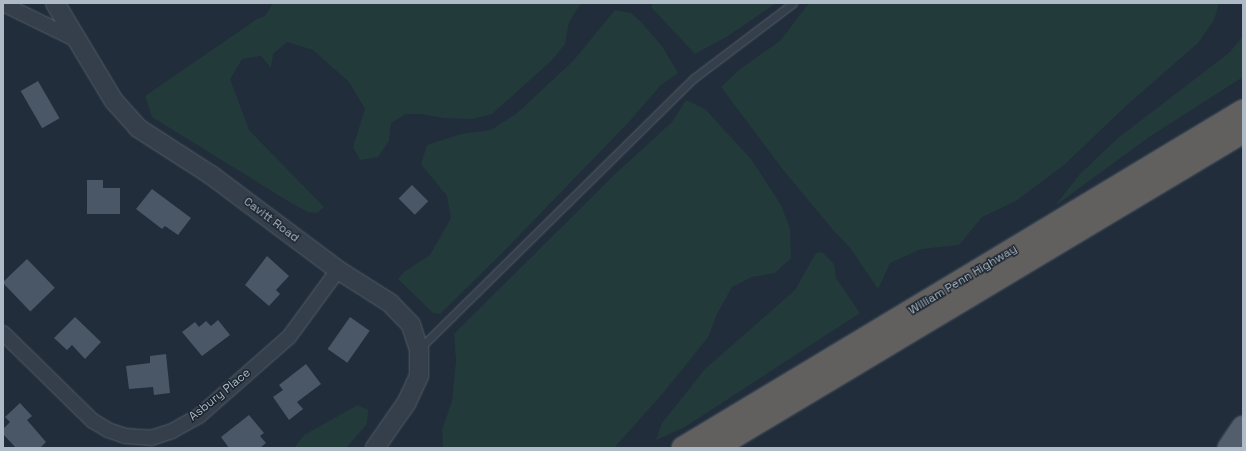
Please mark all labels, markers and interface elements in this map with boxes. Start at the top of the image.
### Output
street label: Cavitt Road [240,195,302,245]
street label: William Penn Highway [906,242,1020,318]
street label: Asbury Place [186,366,254,424]

